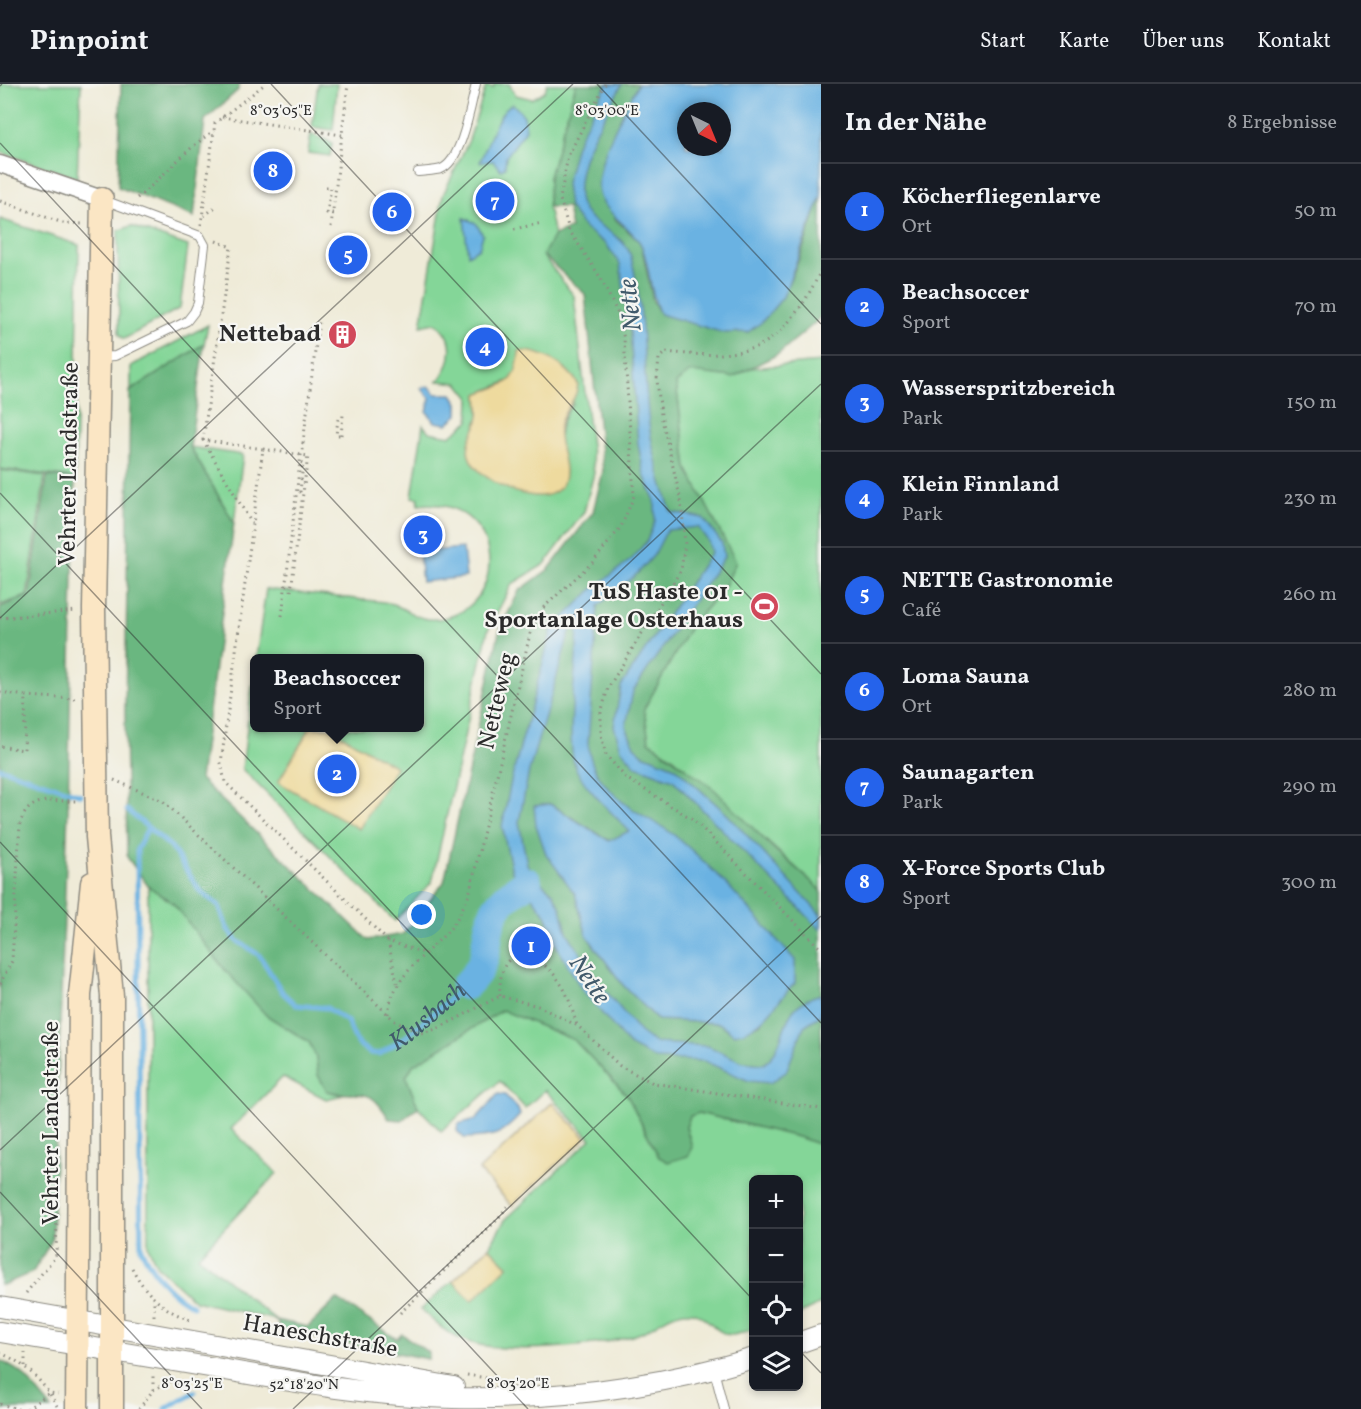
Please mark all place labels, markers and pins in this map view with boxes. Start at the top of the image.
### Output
pin: 8 [254,148,292,194]
pin: 7 [476,178,514,224]
pin: 6 [372,190,412,234]
pin: 5 [328,232,368,278]
place label: Nettebad [219,318,321,352]
building icon: Nettebad [326,319,358,351]
pin: 4 [466,324,504,370]
pin: 3 [404,512,442,558]
place label: TuS Haste 01 - Sportanlage Osterhaus [484,576,743,638]
sports icon: TuS Haste 01 - Sportanlage Osterhaus [748,591,780,623]
pin: 2 [318,752,356,796]
pin: 1 [512,924,550,968]

